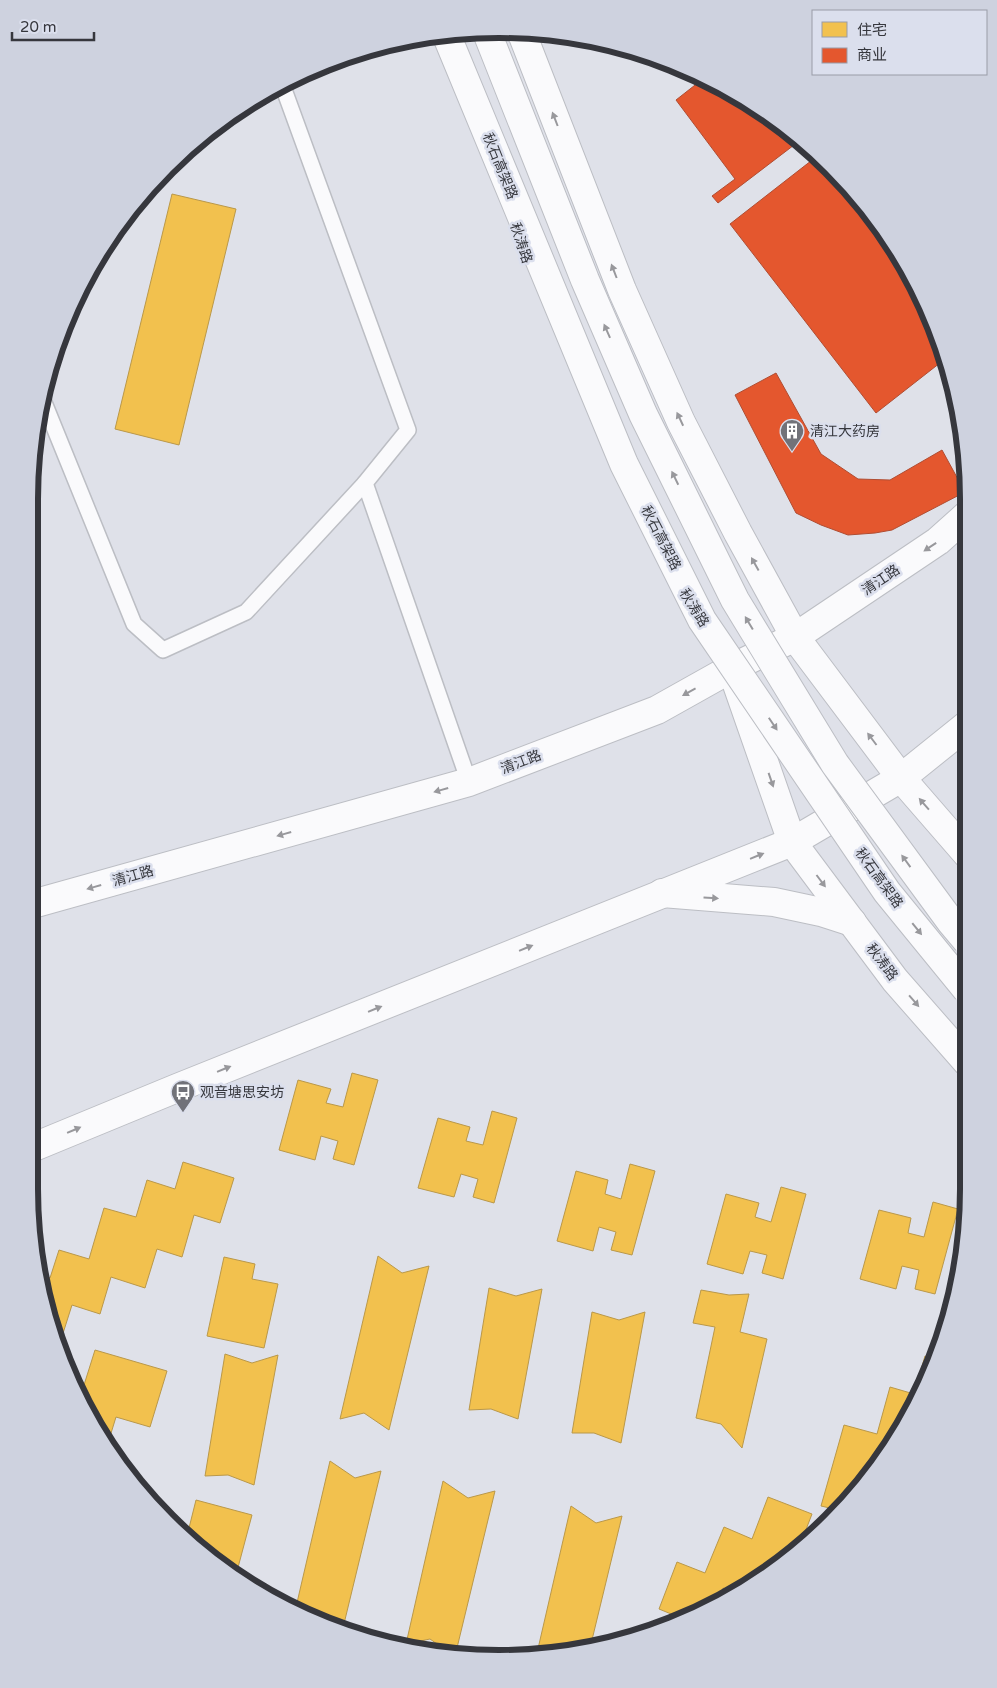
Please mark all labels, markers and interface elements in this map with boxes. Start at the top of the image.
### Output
scale bar [12,10,95,42]
legend [812,10,987,75]
text: 20 m [20,18,57,36]
text: 住宅 [857,21,887,39]
text: 商业 [857,46,887,64]
one-way arrow [551,112,559,126]
street label: 秋石高架路 [479,130,521,202]
street label: 秋涛路 [506,220,536,266]
one-way arrow [610,264,618,278]
one-way arrow [603,324,611,338]
one-way arrow [676,412,684,426]
building icon: 清江大药房 [779,418,805,452]
place label: 清江大药房 [810,423,880,440]
one-way arrow [671,471,679,485]
street label: 秋石高架路 [638,503,684,573]
one-way arrow [923,542,937,552]
one-way arrow [751,556,759,571]
street label: 清江路 [859,561,903,599]
street label: 秋涛路 [676,586,712,630]
one-way arrow [744,616,754,630]
one-way arrow [683,688,696,697]
one-way arrow [768,718,778,731]
one-way arrow [867,732,877,746]
street label: 清江路 [498,747,544,777]
one-way arrow [768,773,775,788]
one-way arrow [433,787,448,795]
one-way arrow [919,798,930,810]
one-way arrow [277,830,292,838]
street label: 秋石高架路 [852,845,906,911]
one-way arrow [749,852,764,859]
one-way arrow [901,854,911,868]
street label: 清江路 [110,862,156,890]
one-way arrow [816,874,826,888]
one-way arrow [86,883,101,891]
one-way arrow [703,895,719,903]
one-way arrow [911,922,923,934]
street label: 秋涛路 [863,940,901,984]
one-way arrow [519,944,534,952]
one-way arrow [908,995,920,1007]
one-way arrow [368,1004,382,1012]
one-way arrow [217,1065,232,1073]
bus stop icon: 观音塘思安坊 [170,1079,196,1113]
place label: 观音塘思安坊 [200,1084,284,1101]
one-way arrow [67,1126,81,1134]

